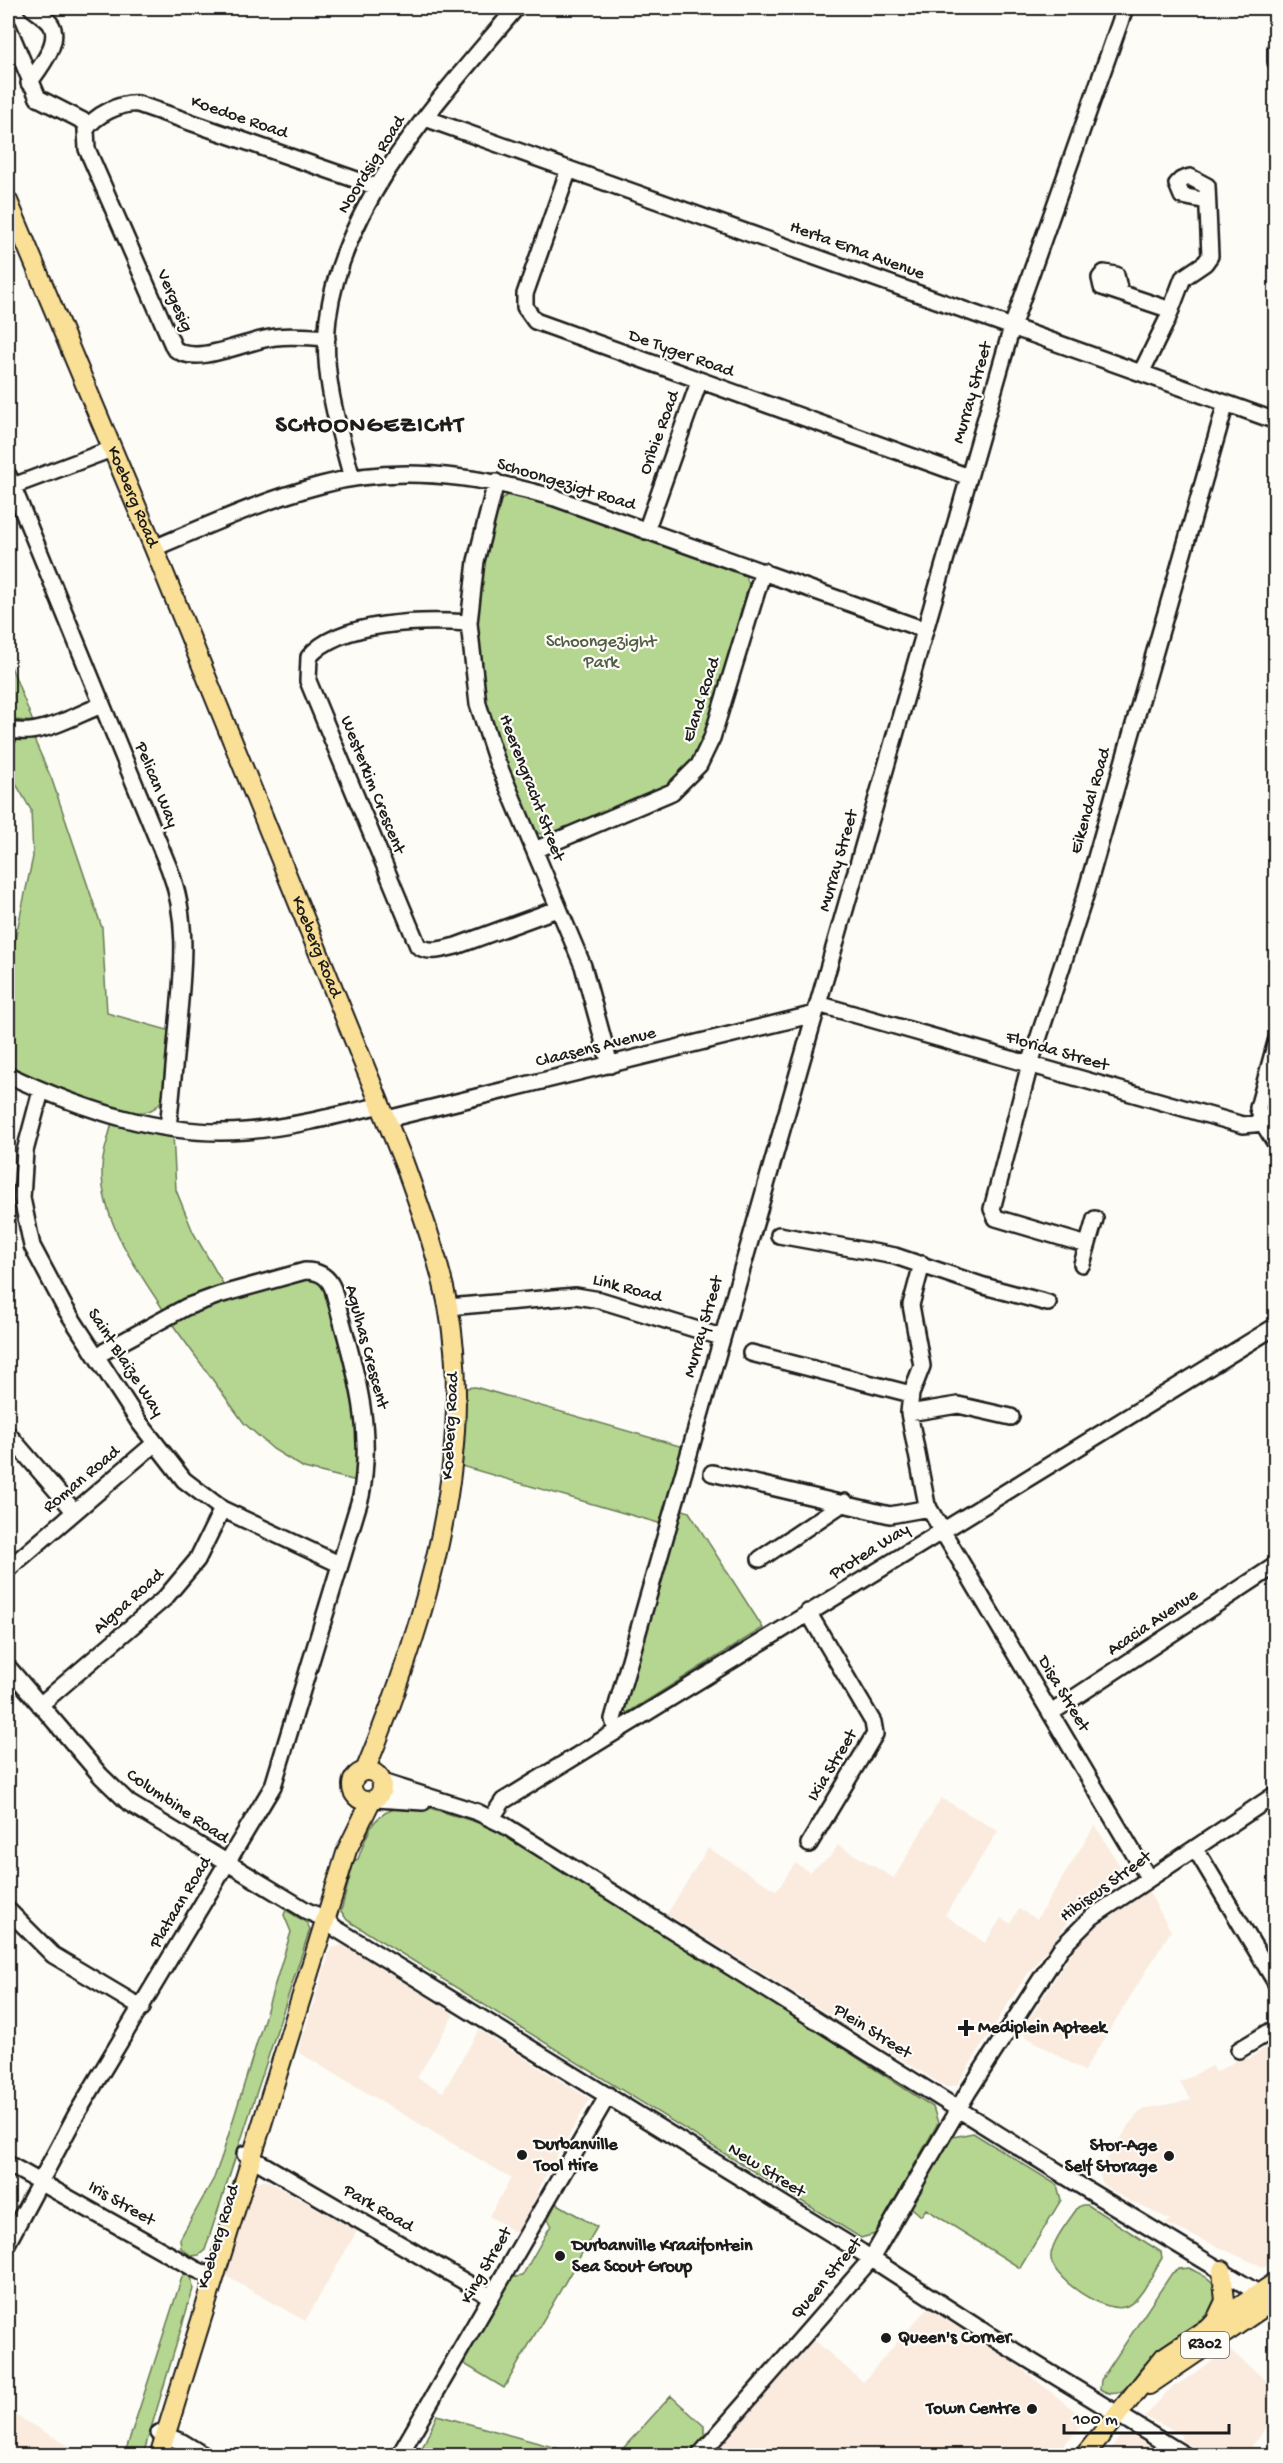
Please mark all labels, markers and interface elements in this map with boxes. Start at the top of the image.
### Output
street label: Koedoe Road [188,92,292,145]
street label: Noordsig Road [333,111,411,218]
street label: Herta Erna Avenue [787,217,928,285]
street label: Vergesig [151,266,197,335]
street label: De Tyger Road [625,325,738,383]
street label: Murray Street [948,338,998,446]
street label: Oribie Road [635,387,685,478]
district label: SCHOONGEZICHT [275,412,465,441]
street label: Koeberg Road [102,443,164,552]
street label: Schoongezigt Road [494,454,639,517]
park label: Schoongezight Park [546,632,658,674]
street label: Eland Road [678,654,726,745]
street label: Heerengracht Street [493,712,569,866]
street label: Westerkim Crescent [335,713,410,858]
street label: Pelican Way [129,738,183,831]
street label: Eikendal Road [1066,744,1117,856]
street label: Murray Street [814,806,864,914]
street label: Koeberg Road [286,893,347,1002]
street label: Claasens Avenue [534,1023,659,1073]
street label: Florida Street [1002,1027,1112,1077]
street label: Link Road [590,1270,665,1309]
street label: Murray Street [679,1272,729,1380]
street label: Agulhas Crescent [339,1283,393,1413]
street label: Saint Blaize Way [82,1305,168,1421]
street label: Koeberg Road [438,1370,464,1480]
street label: Roman Road [39,1441,126,1518]
street label: Protea Way [825,1519,914,1585]
street label: Algoa Road [89,1564,170,1639]
street label: Acacia Avenue [1104,1585,1203,1661]
street label: Disa Street [1032,1652,1095,1737]
street label: Ixia Street [803,1725,863,1806]
street label: Columbine Road [122,1765,233,1850]
street label: Hibiscus Street [1056,1846,1157,1927]
street label: Plataan Road [145,1852,217,1954]
street label: Plein Street [828,1999,916,2065]
place label: Mediplein Apteek [978,2018,1108,2039]
marker: Mediplein Apteek [959,2021,973,2035]
place label: Durbanville Tool Hire [532,2135,618,2177]
place label: Stor-Age Self Storage [1065,2136,1158,2178]
street label: New Street [723,2139,810,2204]
marker: Durbanville Tool Hire [515,2148,529,2162]
marker: Stor-Age Self Storage [1162,2149,1176,2163]
street label: Iris Street [84,2177,159,2232]
street label: Park Road [338,2180,418,2238]
street label: Koeberg Road [193,2181,245,2291]
street label: King Street [457,2223,518,2308]
street label: Queen Street [787,2233,868,2324]
place label: Durbanville Kraaifontein Sea Scout Group [570,2236,753,2278]
marker: Durbanville Kraaifontein Sea Scout Group [553,2249,567,2263]
place label: Queen's Corner [898,2328,1013,2349]
marker: Queen's Corner [879,2331,893,2345]
road number: R302 [1181,2332,1229,2358]
scale bar [1064,2397,1229,2435]
place label: Town Centre [924,2399,1021,2420]
marker: Town Centre [1025,2402,1039,2416]
text: 100 m [1072,2410,1118,2431]

